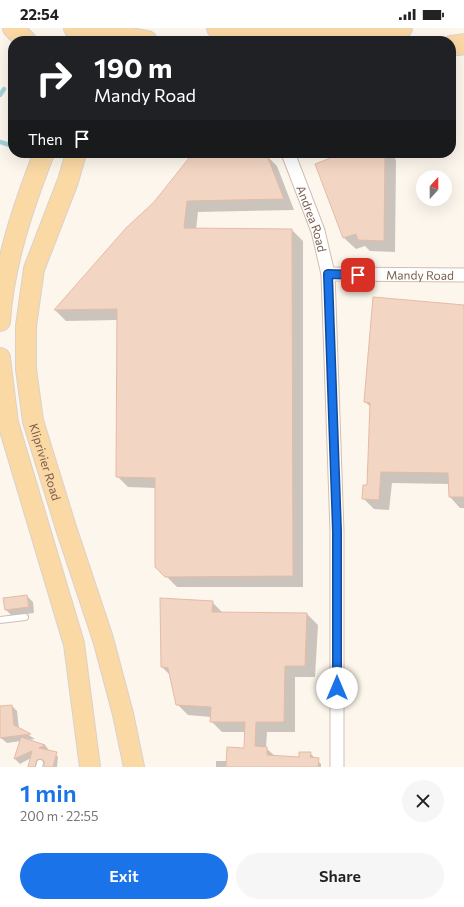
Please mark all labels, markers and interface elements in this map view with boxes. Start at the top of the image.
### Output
text: 22:54 [20,5,59,23]
text: 190 m [94,50,172,84]
icon: right [28,52,80,104]
text: Mandy Road [94,84,196,106]
icon: arrive [71,128,93,150]
text: Then [28,130,63,148]
north arrow [416,170,452,206]
map controls [416,170,452,206]
street label: Andrea Road [294,183,330,253]
pin [341,258,375,292]
icon: arrive [347,264,369,286]
street label: Mandy Road [386,267,454,282]
street label: Kliprivier Road [27,421,64,502]
position arrow [316,667,358,709]
text: 1 min [20,778,77,807]
button: close [402,780,444,822]
text: 200 m · 22:55 [20,808,98,824]
button: Exit [20,853,228,899]
button: Share [236,853,444,899]

